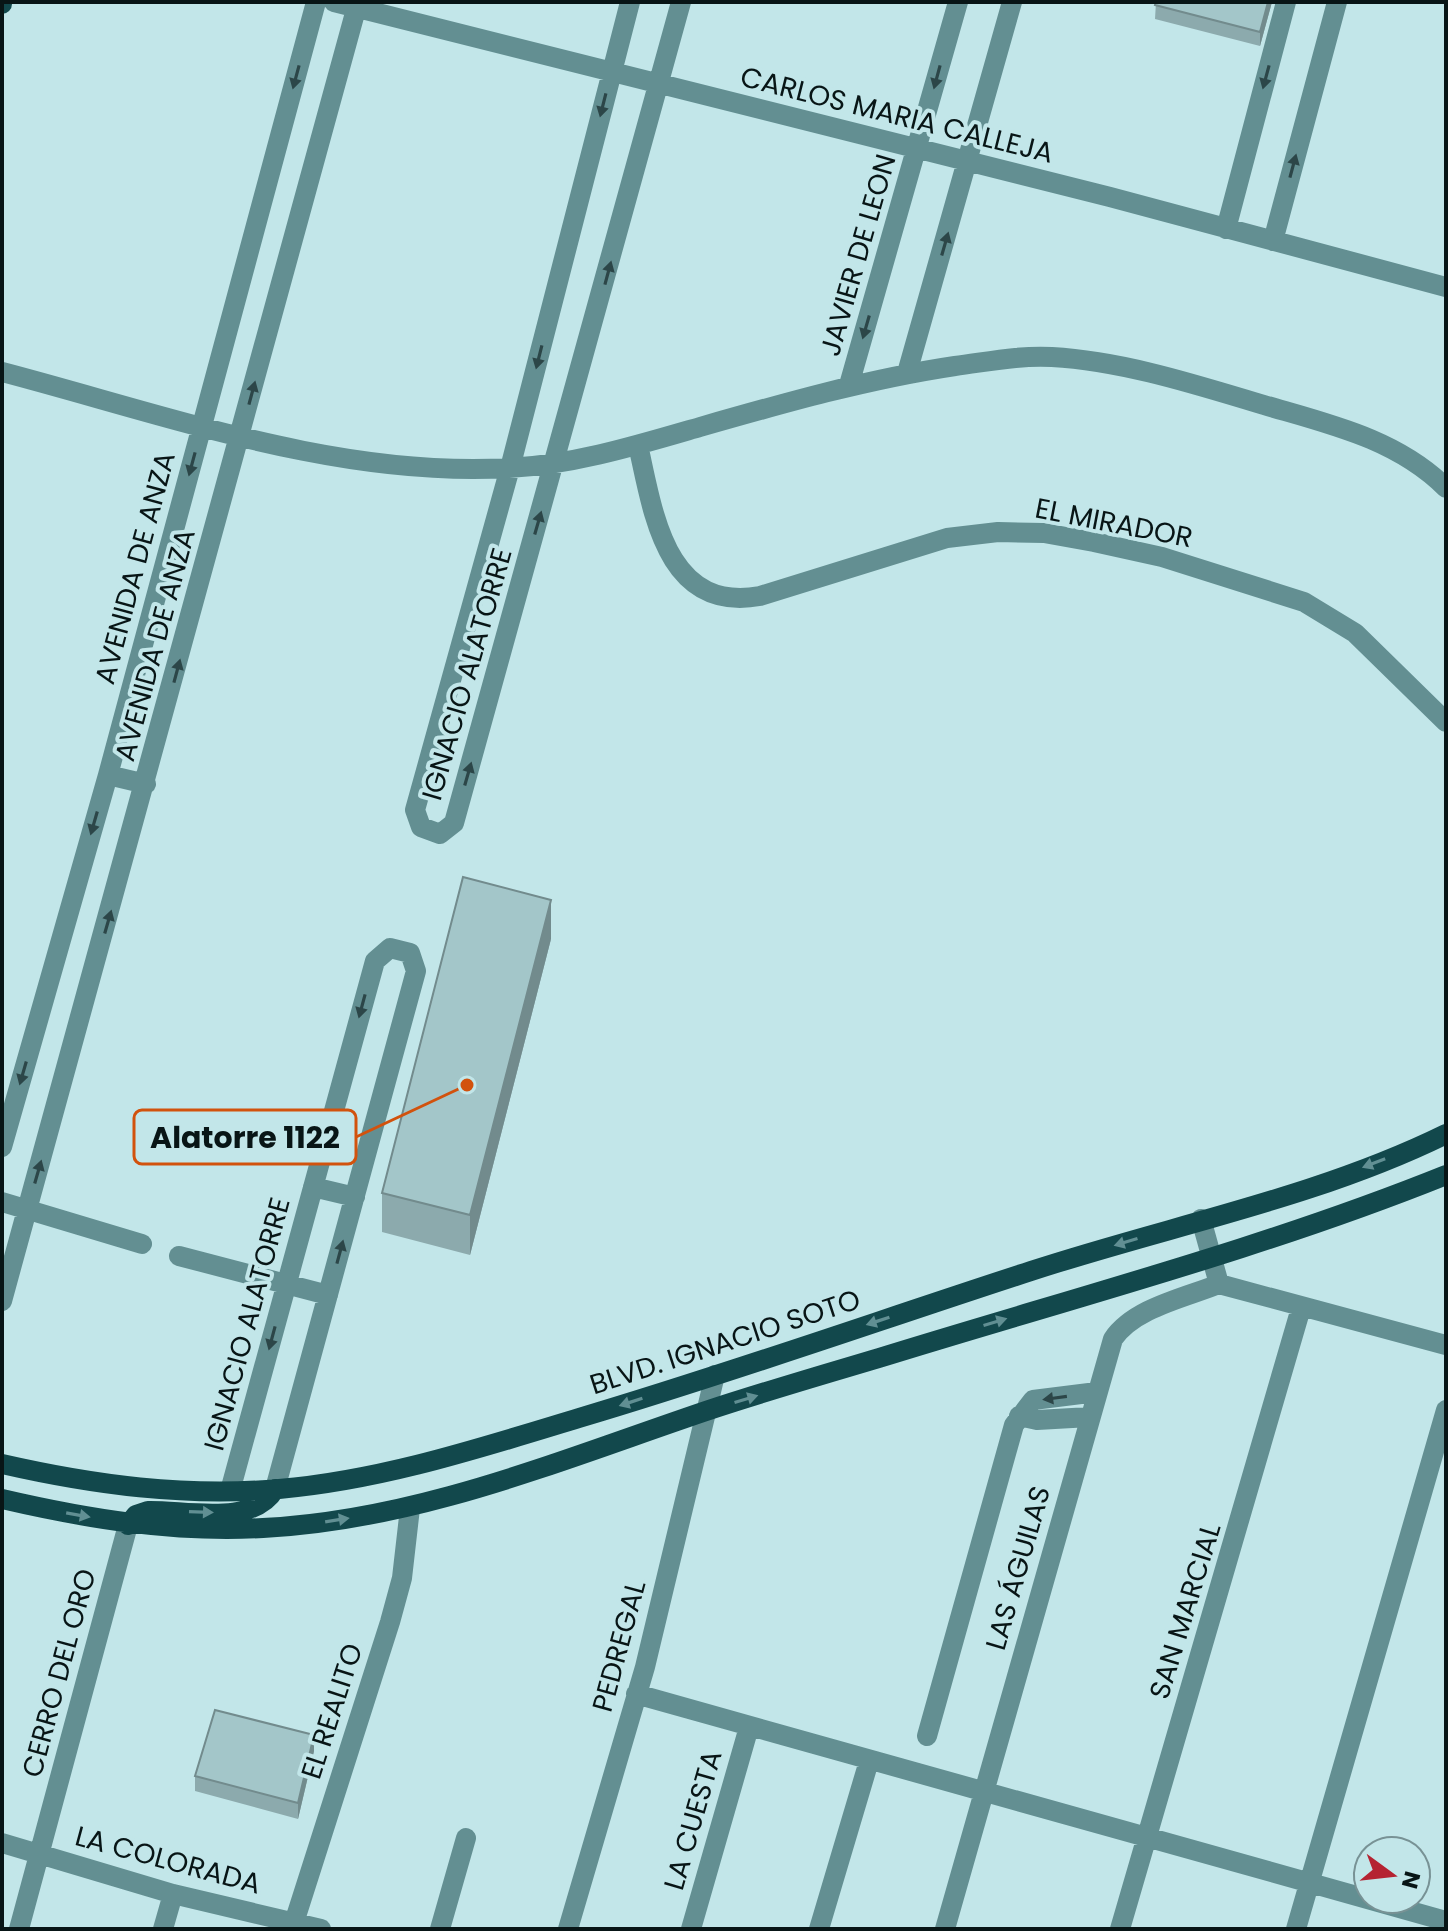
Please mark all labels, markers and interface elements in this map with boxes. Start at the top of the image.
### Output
street label: CARLOS MARIA CALLEJA [736,57,1058,173]
one-way arrow [931,65,943,90]
one-way arrow [1260,65,1272,90]
one-way arrow [289,66,302,90]
one-way arrow [596,92,608,117]
street label: JAVIER DE LEON [811,150,905,360]
one-way arrow [1288,153,1300,178]
one-way arrow [939,232,951,257]
one-way arrow [602,260,615,284]
one-way arrow [859,316,872,340]
one-way arrow [532,344,544,369]
one-way arrow [247,381,259,406]
street label: AVENIDA DE ANZA [88,448,182,688]
one-way arrow [186,451,198,476]
street label: EL MIRADOR [1032,489,1196,557]
one-way arrow [533,511,545,536]
street label: AVENIDA DE ANZA [108,525,202,765]
street label: IGNACIO ALATORRE [412,543,522,805]
one-way arrow [171,659,184,683]
one-way arrow [462,761,475,785]
one-way arrow [87,811,100,835]
one-way arrow [102,909,115,933]
one-way arrow [356,994,368,1019]
one-way arrow [16,1061,29,1085]
callout: Alatorre 1122 [134,1110,356,1164]
text: Alatorre 1122 [150,1116,340,1159]
one-way arrow [1362,1157,1386,1170]
one-way arrow [32,1160,45,1184]
street label: IGNACIO ALATORRE [194,1193,300,1455]
one-way arrow [1114,1236,1138,1249]
one-way arrow [334,1239,347,1263]
street label: BLVD. IGNACIO SOTO [585,1280,865,1404]
one-way arrow [866,1315,890,1327]
one-way arrow [983,1315,1007,1328]
one-way arrow [265,1326,278,1350]
one-way arrow [1042,1391,1067,1404]
one-way arrow [735,1392,759,1404]
one-way arrow [619,1396,643,1409]
street label: LAS ÁGUILAS [976,1482,1060,1654]
one-way arrow [189,1505,214,1518]
one-way arrow [66,1510,91,1522]
one-way arrow [325,1513,350,1526]
street label: SAN MARCIAL [1140,1518,1230,1704]
street label: CERRO DEL ORO [12,1564,106,1782]
street label: PEDREGAL [583,1576,655,1716]
street label: EL REALITO [292,1638,372,1784]
street label: LA CUESTA [654,1746,732,1894]
street label: LA COLORADA [71,1816,265,1904]
north arrow [1352,1835,1432,1915]
text: N [1394,1868,1428,1892]

